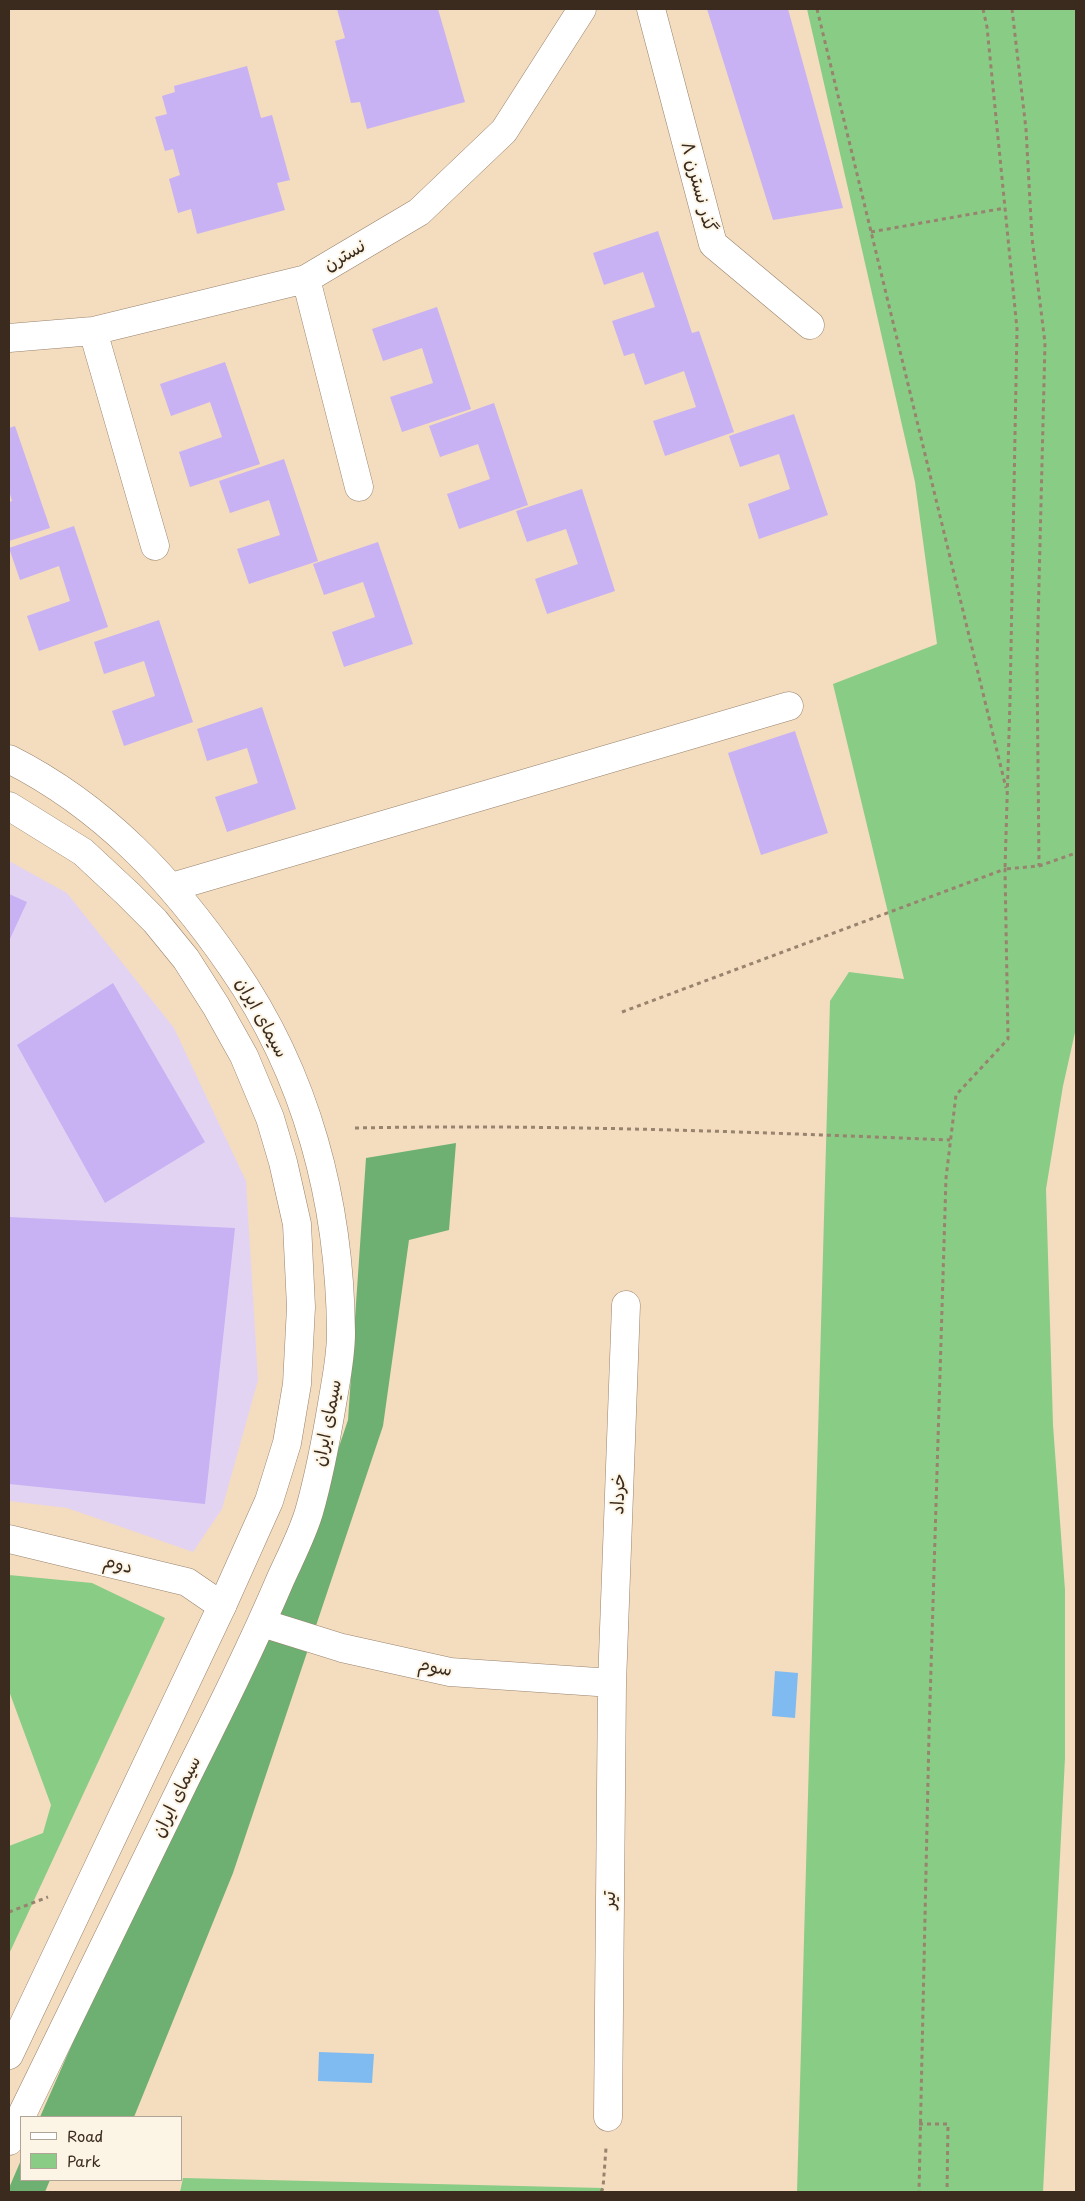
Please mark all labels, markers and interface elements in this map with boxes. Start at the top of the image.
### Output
street label: گذر نسترن ۸ [676,139,720,235]
street label: نسترن [320,235,370,277]
street label: سیمای ایران [230,974,292,1062]
street label: سیمای ایران [309,1378,347,1468]
street label: خرداد [607,1473,631,1515]
street label: دوم [101,1551,135,1579]
street label: سوم [416,1654,454,1682]
street label: سیمای ایران [148,1753,206,1841]
street label: تیر [599,1891,621,1909]
legend [20,2116,182,2181]
text: Road [67,2124,103,2147]
text: Park [67,2149,101,2172]

